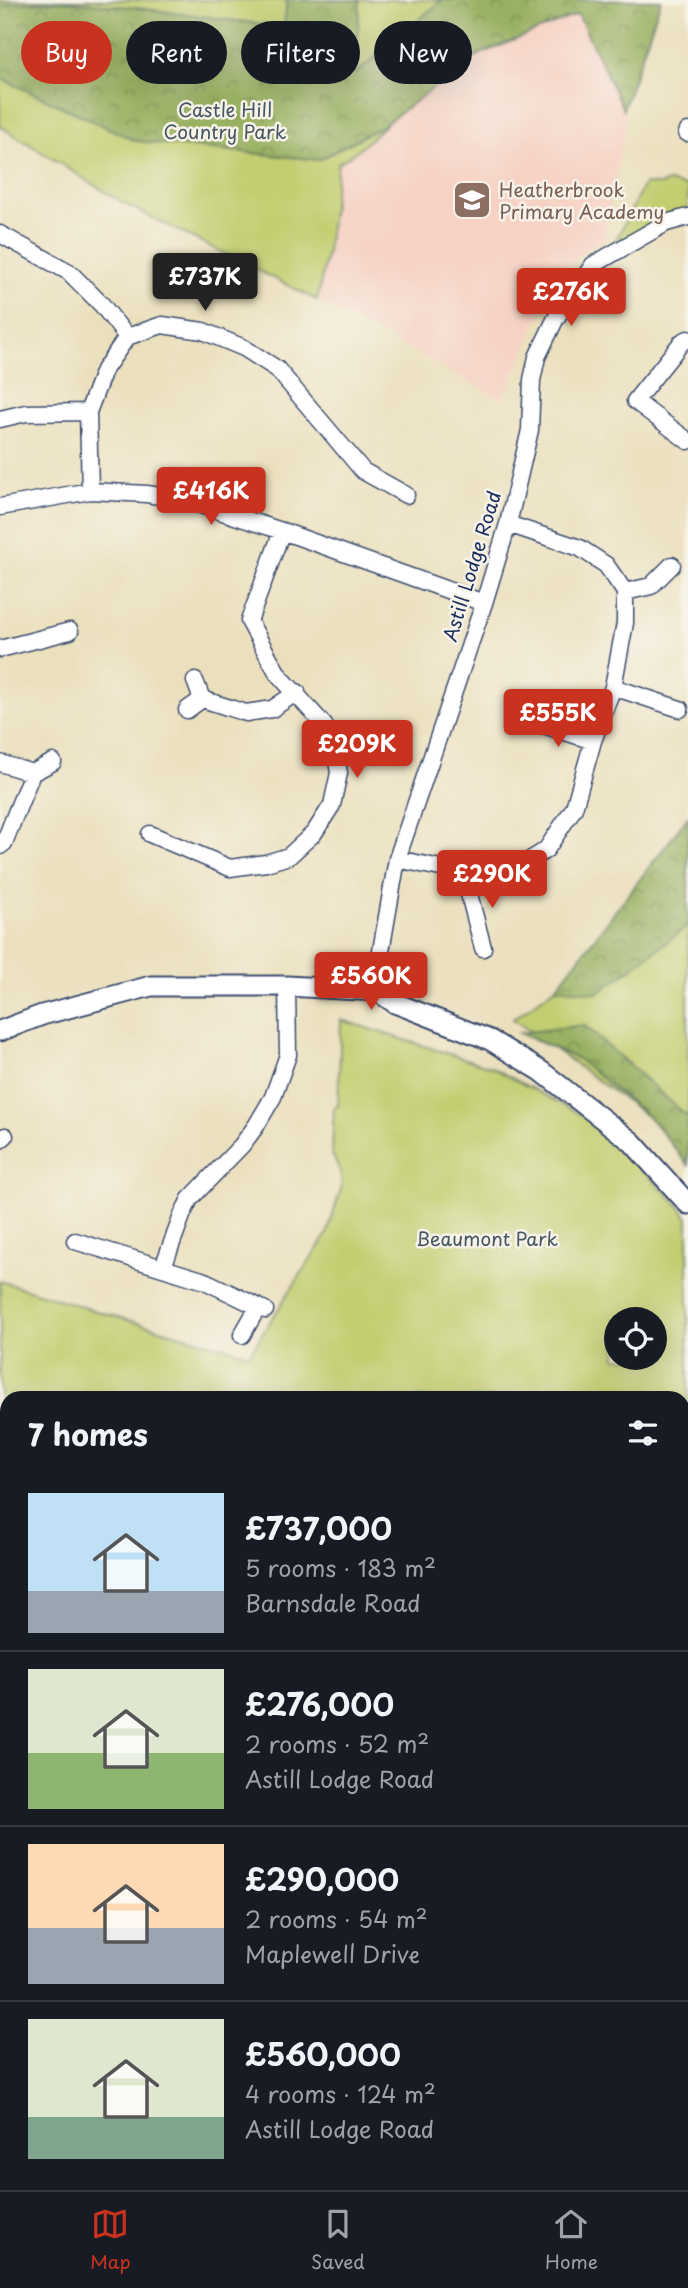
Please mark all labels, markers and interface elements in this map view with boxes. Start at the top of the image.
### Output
chip: Buy [21,21,112,84]
chip: Rent [126,21,227,84]
chip: Filters [241,21,360,84]
chip: New [374,21,472,84]
park label: Castle Hill Country Park [164,95,287,145]
place label: Heatherbrook Primary Academy [499,175,664,225]
school or university icon: Heatherbrook Primary Academy [451,179,493,221]
pin: £737K [156,254,254,313]
text: £737K [169,258,241,293]
pin: £276K [522,268,620,328]
text: £276K [533,273,609,308]
pin: £416K [162,468,260,527]
text: £416K [173,472,249,507]
street label: Astill Lodge Road [435,487,507,645]
pin: £555K [509,690,607,749]
text: £555K [520,694,596,729]
pin: £209K [308,720,406,780]
text: £209K [318,725,396,760]
pin: £290K [443,850,541,910]
text: £290K [453,855,531,890]
pin: £560K [322,953,420,1012]
text: £560K [330,957,412,992]
park label: Beaumont Park [416,1224,558,1252]
map controls [604,1307,667,1370]
button: locate [604,1307,667,1370]
text: 7 homes [28,1411,148,1456]
icon: filters [624,1414,662,1452]
text: £737,000 [245,1505,392,1550]
icon: home [84,1521,168,1605]
text: 5 rooms · 183 m² [245,1550,436,1585]
text: Barnsdale Road [245,1585,421,1620]
text: £276,000 [245,1681,394,1726]
icon: home [84,1697,168,1781]
text: 2 rooms · 52 m² [245,1726,429,1761]
text: Astill Lodge Road [245,1761,434,1796]
text: £290,000 [245,1856,399,1901]
icon: home [84,1872,168,1956]
text: 2 rooms · 54 m² [245,1901,428,1936]
text: Maplewell Drive [245,1936,420,1971]
text: £560,000 [245,2031,401,2076]
icon: home [84,2047,168,2131]
text: 4 rooms · 124 m² [245,2076,436,2111]
text: Astill Lodge Road [245,2111,434,2146]
tab: Map [90,2205,131,2275]
tab: Saved [311,2205,365,2275]
tab: Home [545,2205,598,2275]

